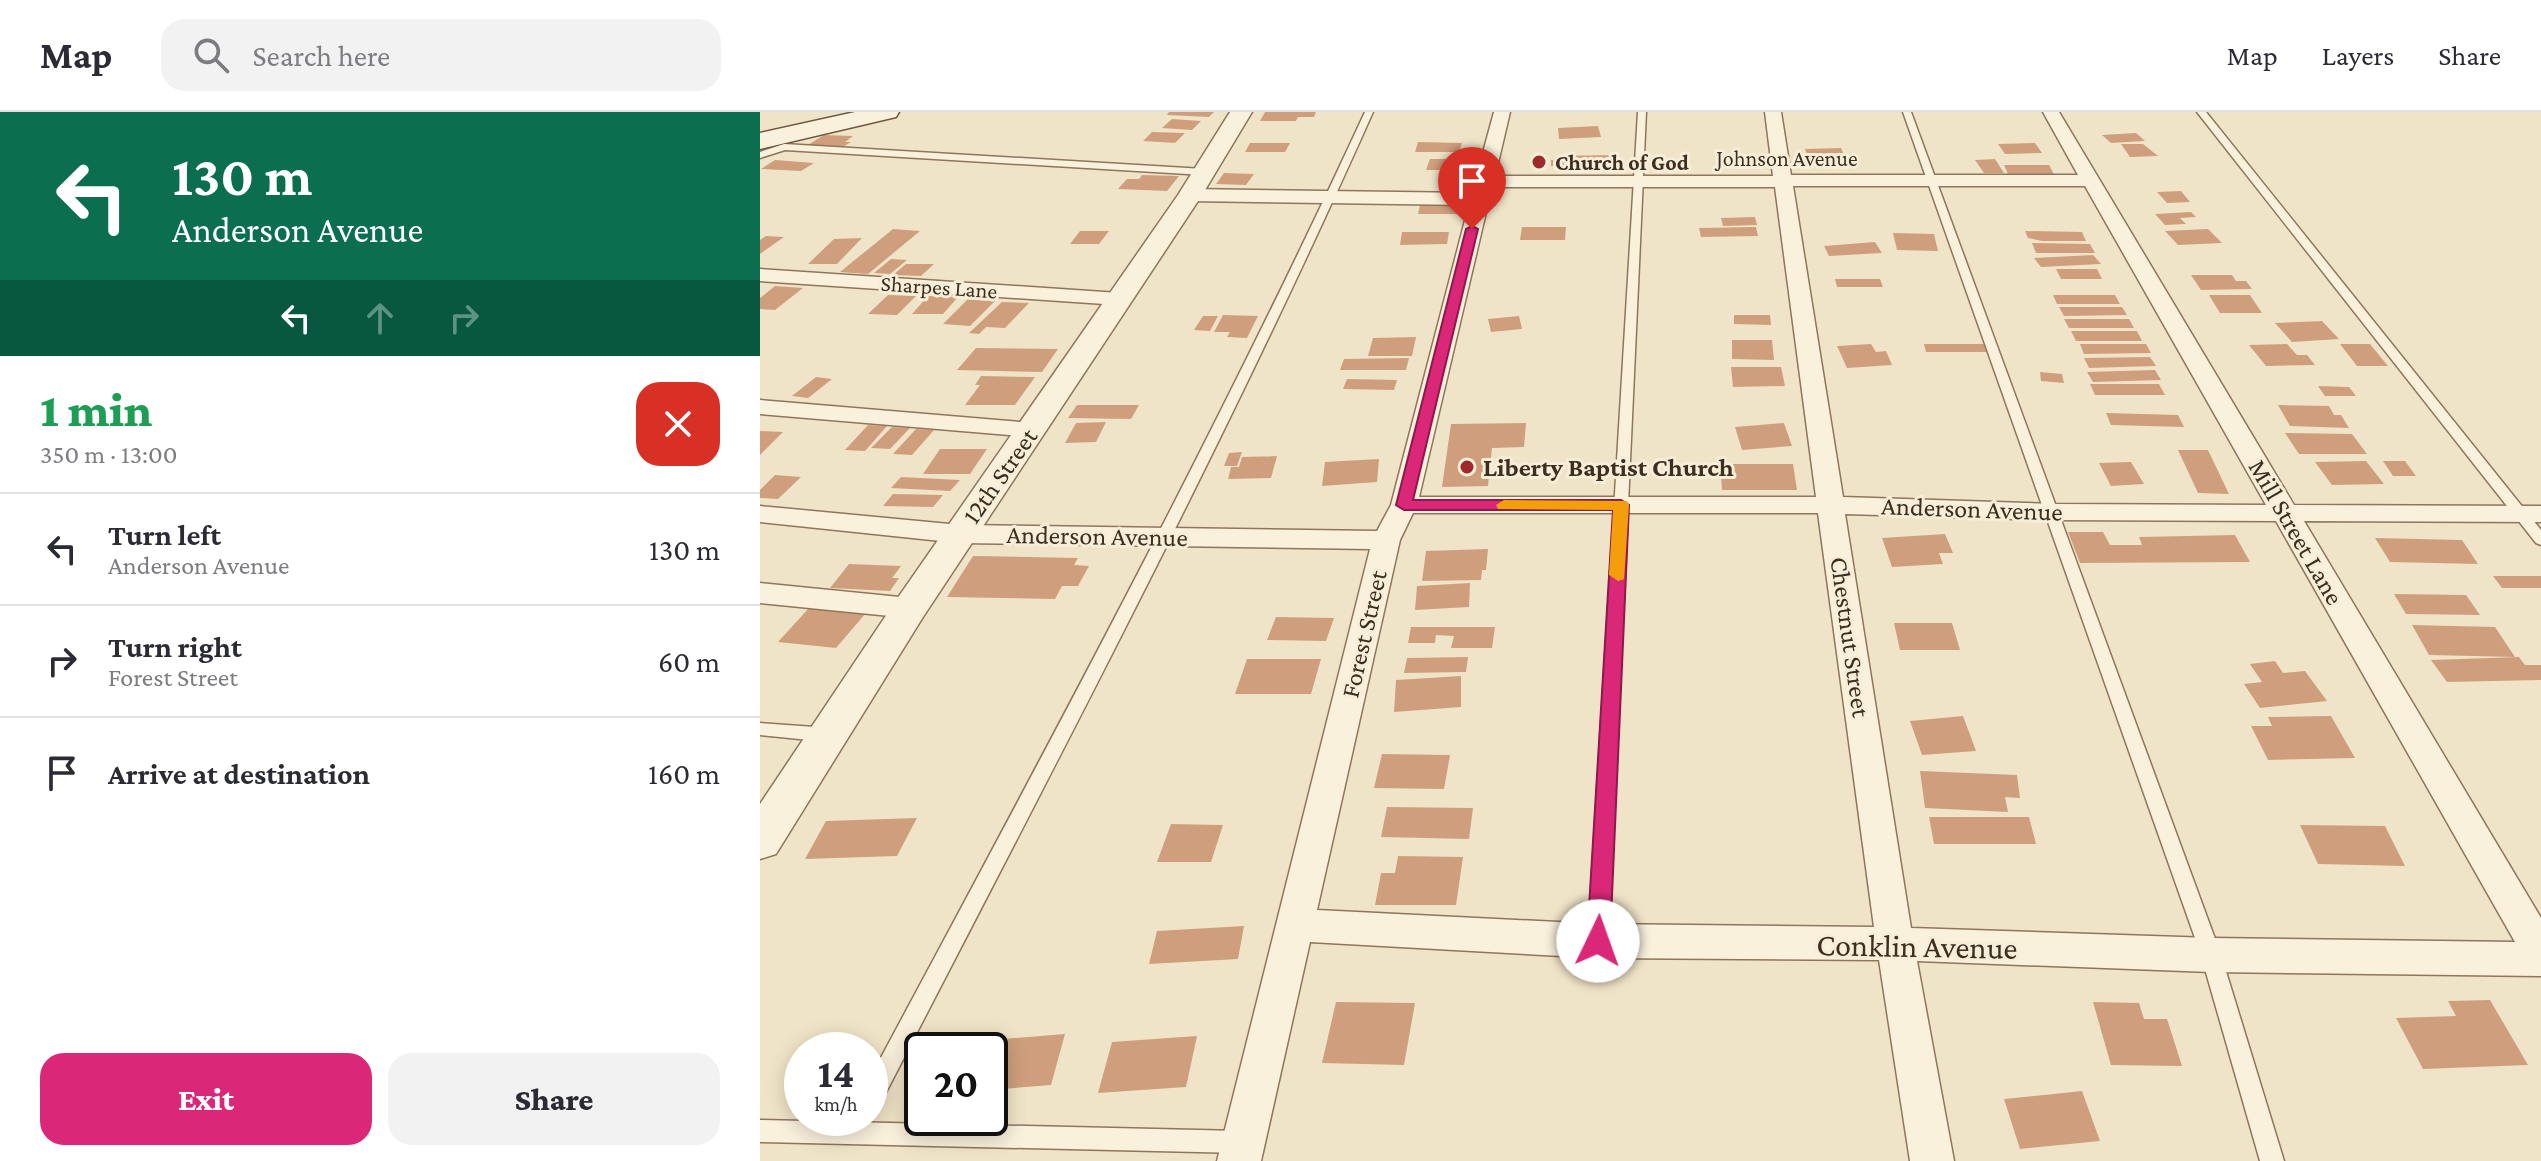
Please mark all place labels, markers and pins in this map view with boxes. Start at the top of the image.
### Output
pin [1438,147,1506,229]
place label: Church of God [1555,150,1689,175]
marker: Church of God [1530,153,1548,171]
place label: Liberty Baptist Church [1483,453,1734,482]
marker: Liberty Baptist Church [1458,458,1476,476]

